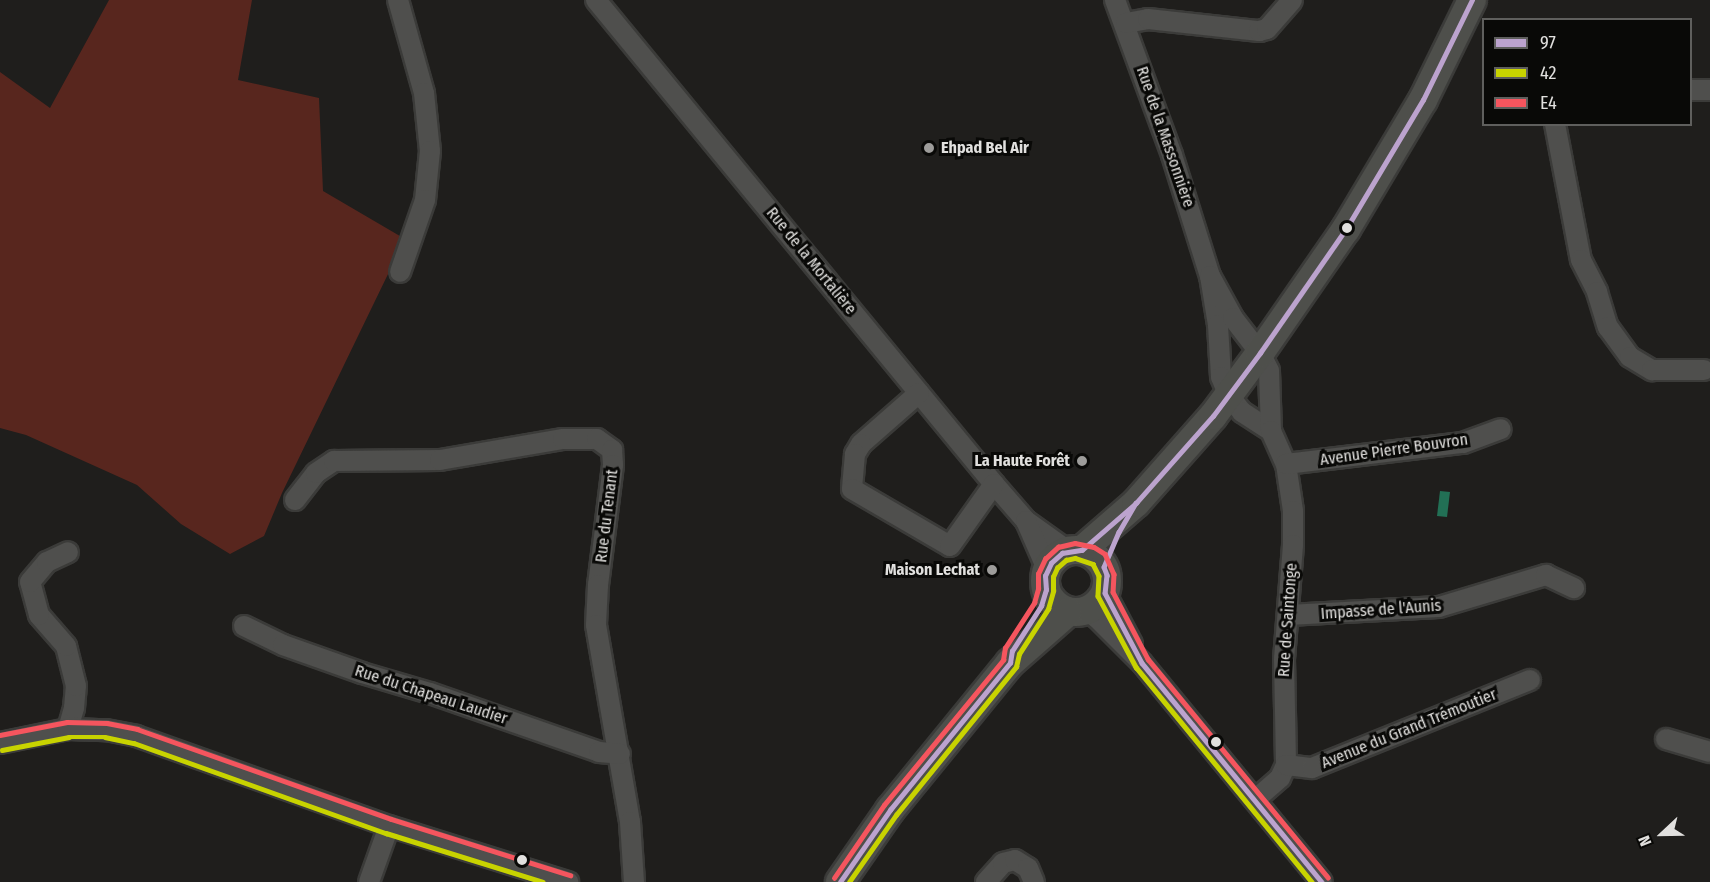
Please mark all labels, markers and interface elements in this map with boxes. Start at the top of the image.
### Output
legend [1482,18,1692,126]
text: 97 [1540,32,1556,54]
text: 42 [1540,62,1556,84]
street label: Rue de la Massonnière [1132,64,1198,210]
text: E4 [1540,92,1557,114]
place label: Ehpad Bel Air [941,138,1029,158]
marker: Ehpad Bel Air [922,141,936,155]
street label: Rue de la Mortalière [762,204,860,318]
unlabelled marker [1341,222,1353,234]
street label: Avenue Pierre Bouvron [1319,430,1469,470]
place label: La Haute Forêt [974,451,1070,471]
marker: La Haute Forêt [1075,454,1089,468]
street label: Rue du Tenant [592,468,622,564]
place label: Maison Lechat [885,560,980,580]
street label: Rue de Saintonge [1274,562,1302,678]
marker: Maison Lechat [985,563,999,577]
street label: Impasse de l'Aunis [1320,596,1442,624]
street label: Rue du Chapeau Laudier [352,661,510,729]
street label: Avenue du Grand Trémoutier [1319,685,1499,773]
unlabelled marker [1210,736,1222,748]
north arrow [1632,804,1692,864]
text: N [1634,833,1655,849]
unlabelled marker [516,854,528,866]

